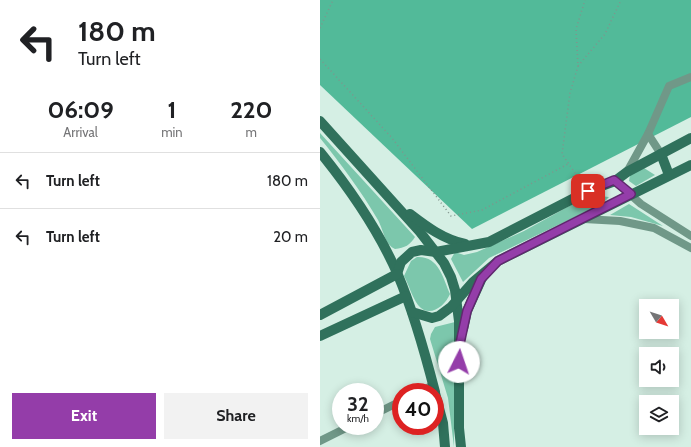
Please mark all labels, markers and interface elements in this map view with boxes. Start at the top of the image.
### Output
text: 180 m [78,14,156,48]
icon: left [12,16,64,68]
text: Turn left [78,48,141,70]
text: 06:09 [48,95,114,124]
text: 1 [167,95,176,124]
text: 220 [230,95,272,124]
text: Arrival [63,124,98,140]
text: min [161,124,183,140]
text: m [246,124,257,140]
icon: left [12,170,34,192]
text: Turn left [46,172,100,190]
text: 180 m [267,172,308,190]
pin [571,174,605,208]
icon: arrive [577,180,599,202]
icon: left [12,226,34,248]
text: Turn left [46,228,100,246]
text: 20 m [273,228,308,246]
north arrow [639,299,679,339]
map controls [639,299,679,435]
position arrow [438,341,480,383]
button: sound [639,347,679,387]
speed limit sign: 40 [392,383,444,435]
text: 32 [347,392,369,416]
button: Exit [12,393,156,439]
button: Share [164,393,308,439]
button: layers [639,395,679,435]
text: km/h [347,412,369,425]

